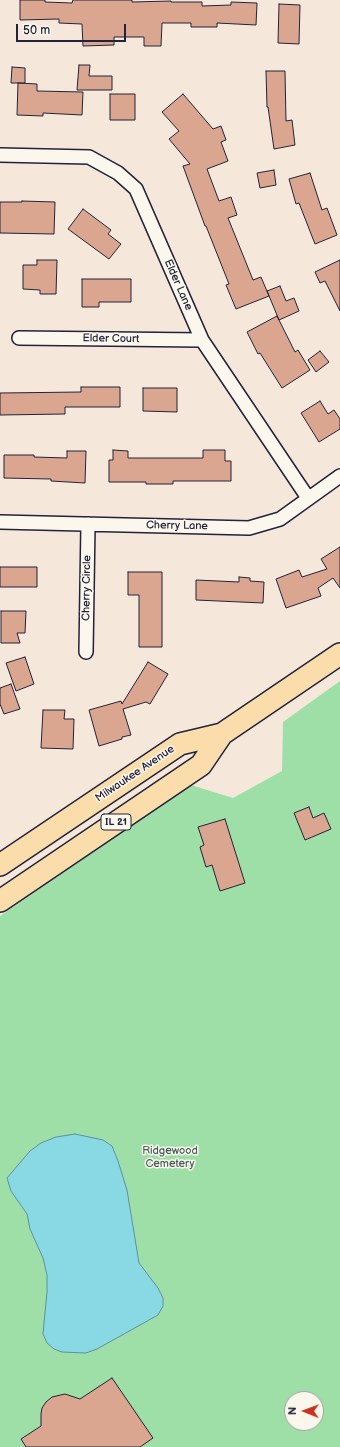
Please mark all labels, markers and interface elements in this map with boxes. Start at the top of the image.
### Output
scale bar [18,16,128,42]
text: 50 m [23,23,50,38]
street label: Elder Lane [161,257,195,313]
street label: Elder Court [82,332,140,346]
street label: Cherry Lane [146,519,208,533]
street label: Cherry Circle [80,555,94,621]
street label: Milwaukee Avenue [93,743,177,805]
road number: IL 21 [101,814,131,830]
park label: Ridgewood Cemetery [142,1144,198,1170]
north arrow [284,1391,324,1431]
text: N [286,1407,299,1415]

